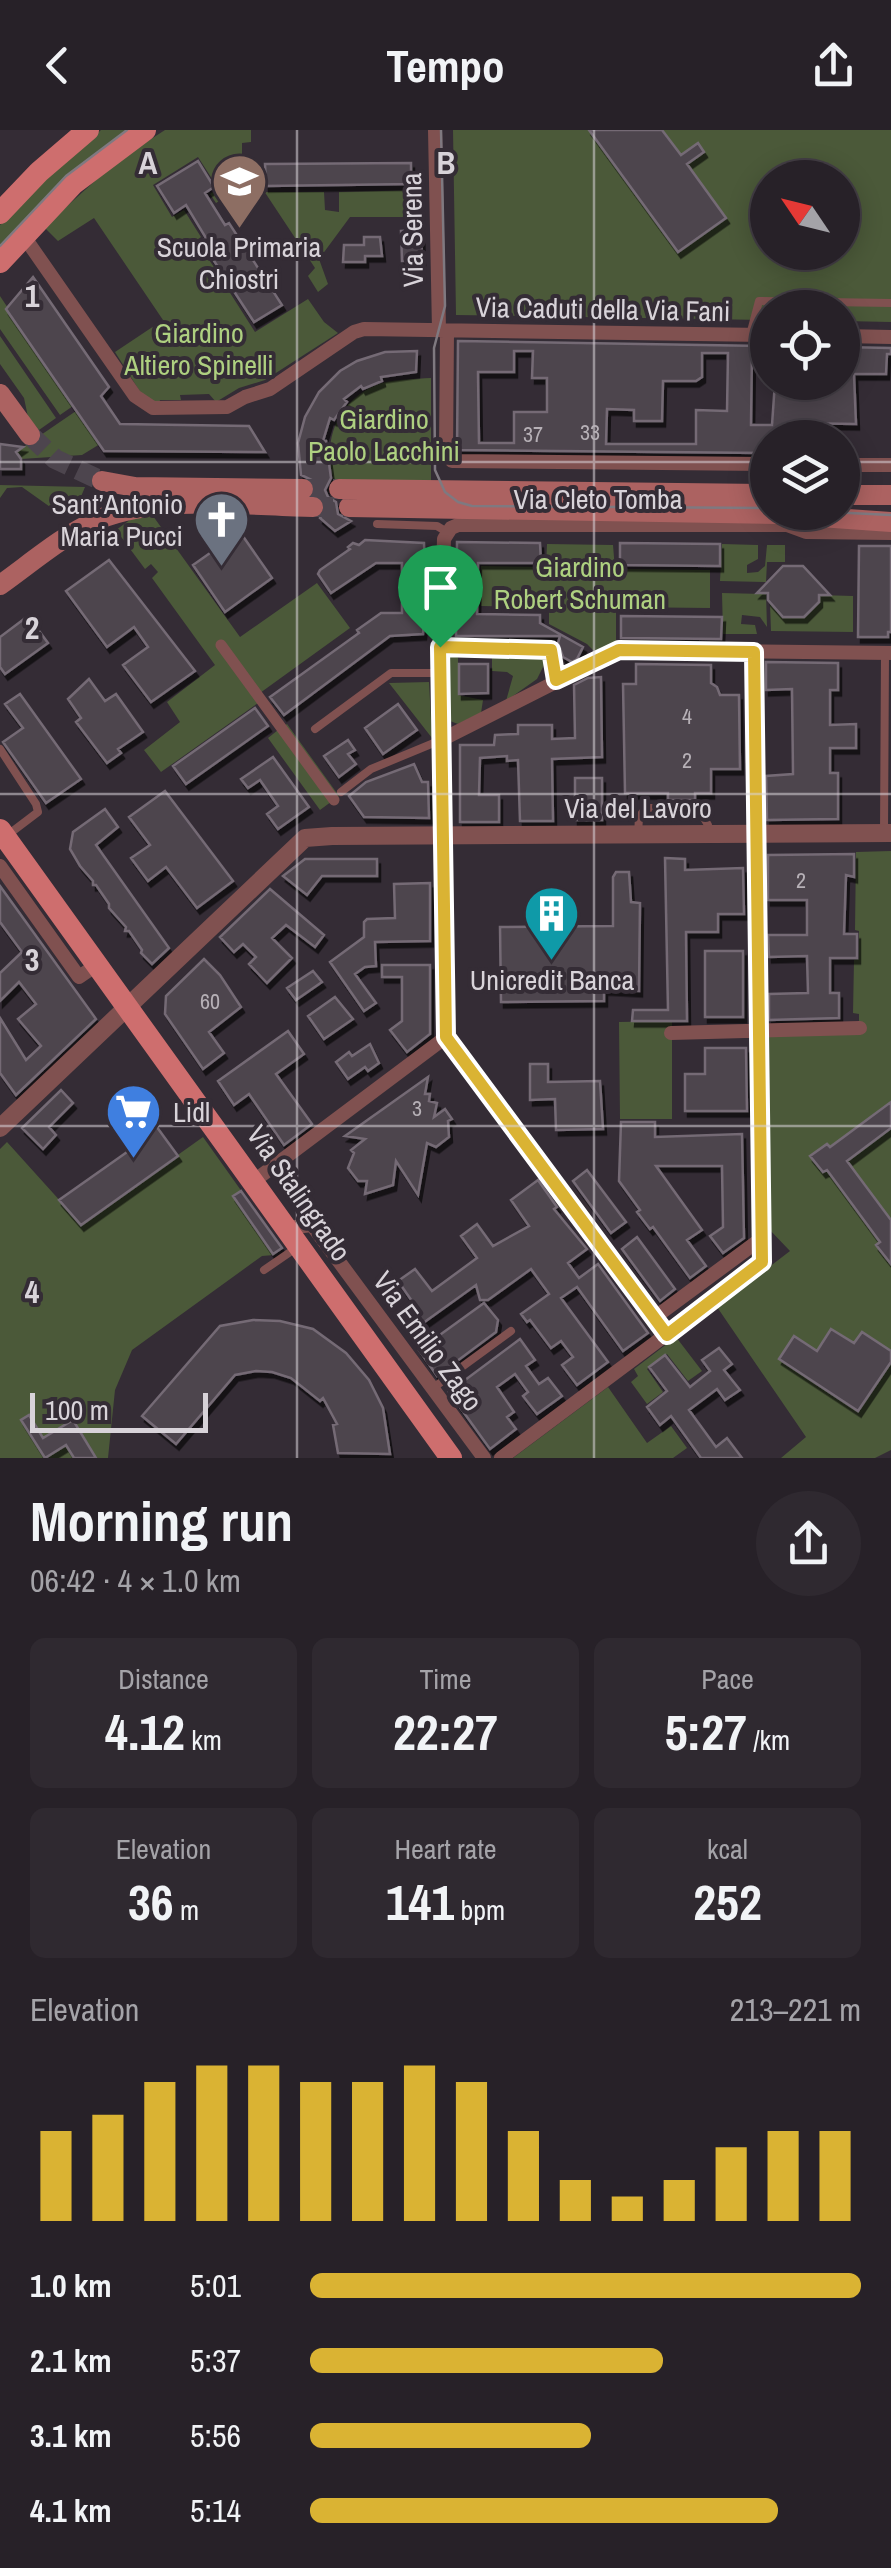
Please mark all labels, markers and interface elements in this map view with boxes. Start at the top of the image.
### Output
text: Tempo [386,35,505,96]
icon: back [30,38,85,93]
icon: share [806,38,861,93]
text: A [139,141,158,184]
text: B [437,141,455,184]
school or university icon: Scuola Primaria Chiostri [209,151,269,230]
north arrow [750,160,860,270]
map controls [750,160,860,530]
street label: Via Serena [392,172,432,288]
place label: Scuola Primaria Chiostri [157,228,322,298]
text: 1 [25,274,40,317]
street label: Via Caduti della Via Fani [475,288,731,330]
button: locate [750,290,860,400]
park label: Giardino Altiero Spinelli [123,314,274,384]
park label: Giardino Paolo Lacchini [308,400,460,470]
house number: 33 [580,417,600,447]
house number: 37 [523,419,543,449]
button: layers [750,420,860,530]
street label: Via Cleto Tomba [514,480,683,518]
place label: Sant’Antonio Maria Pucci [52,485,183,555]
church icon: Sant’Antonio Maria Pucci [192,490,252,569]
pin [398,545,483,648]
park label: Giardino Robert Schuman [494,548,666,618]
icon: arrive [413,560,468,615]
text: 2 [25,606,39,649]
house number: 4 [682,701,692,731]
house number: 2 [682,745,692,775]
street label: Via del Lavoro [564,789,712,827]
house number: 2 [796,865,806,895]
building icon: Unicredit Banca [522,884,582,963]
text: 3 [25,938,39,981]
place label: Unicredit Banca [470,961,635,999]
house number: 60 [200,986,220,1016]
supermarket icon: Lidl [104,1082,164,1161]
place label: Lidl [173,1093,210,1131]
house number: 3 [412,1093,422,1123]
street label: Via Stalingrado [238,1117,360,1269]
street label: Via Emilio Zago [364,1263,492,1419]
text: 4 [25,1270,40,1313]
scale bar [30,1388,208,1432]
text: 100 m [45,1391,109,1429]
text: Morning run [30,1484,293,1558]
button: share [756,1491,861,1596]
text: 06:42 · 4 × 1.0 km [30,1559,241,1602]
text: Distance [118,1660,209,1698]
text: Time [420,1660,471,1698]
text: Pace [701,1660,754,1698]
text: 4.12 [105,1698,185,1766]
text: 22:27 [393,1698,498,1766]
text: 5:27 [665,1698,747,1766]
text: km [185,1721,222,1759]
text: /km [747,1721,790,1759]
text: Elevation [116,1830,211,1868]
text: Heart rate [394,1830,497,1868]
text: kcal [707,1830,748,1868]
text: 36 [128,1868,174,1936]
text: 141 [386,1868,454,1936]
text: 252 [693,1868,762,1936]
text: m [174,1891,199,1929]
text: bpm [454,1891,505,1929]
text: Elevation [30,1988,139,2031]
text: 213–221 m [730,1988,861,2031]
text: 1.0 km [30,2264,112,2307]
text: 5:01 [190,2264,241,2307]
text: 2.1 km [30,2339,112,2382]
text: 5:37 [190,2339,241,2382]
text: 3.1 km [30,2414,112,2457]
text: 5:56 [190,2414,241,2457]
text: 4.1 km [30,2489,112,2532]
text: 5:14 [190,2489,241,2532]

